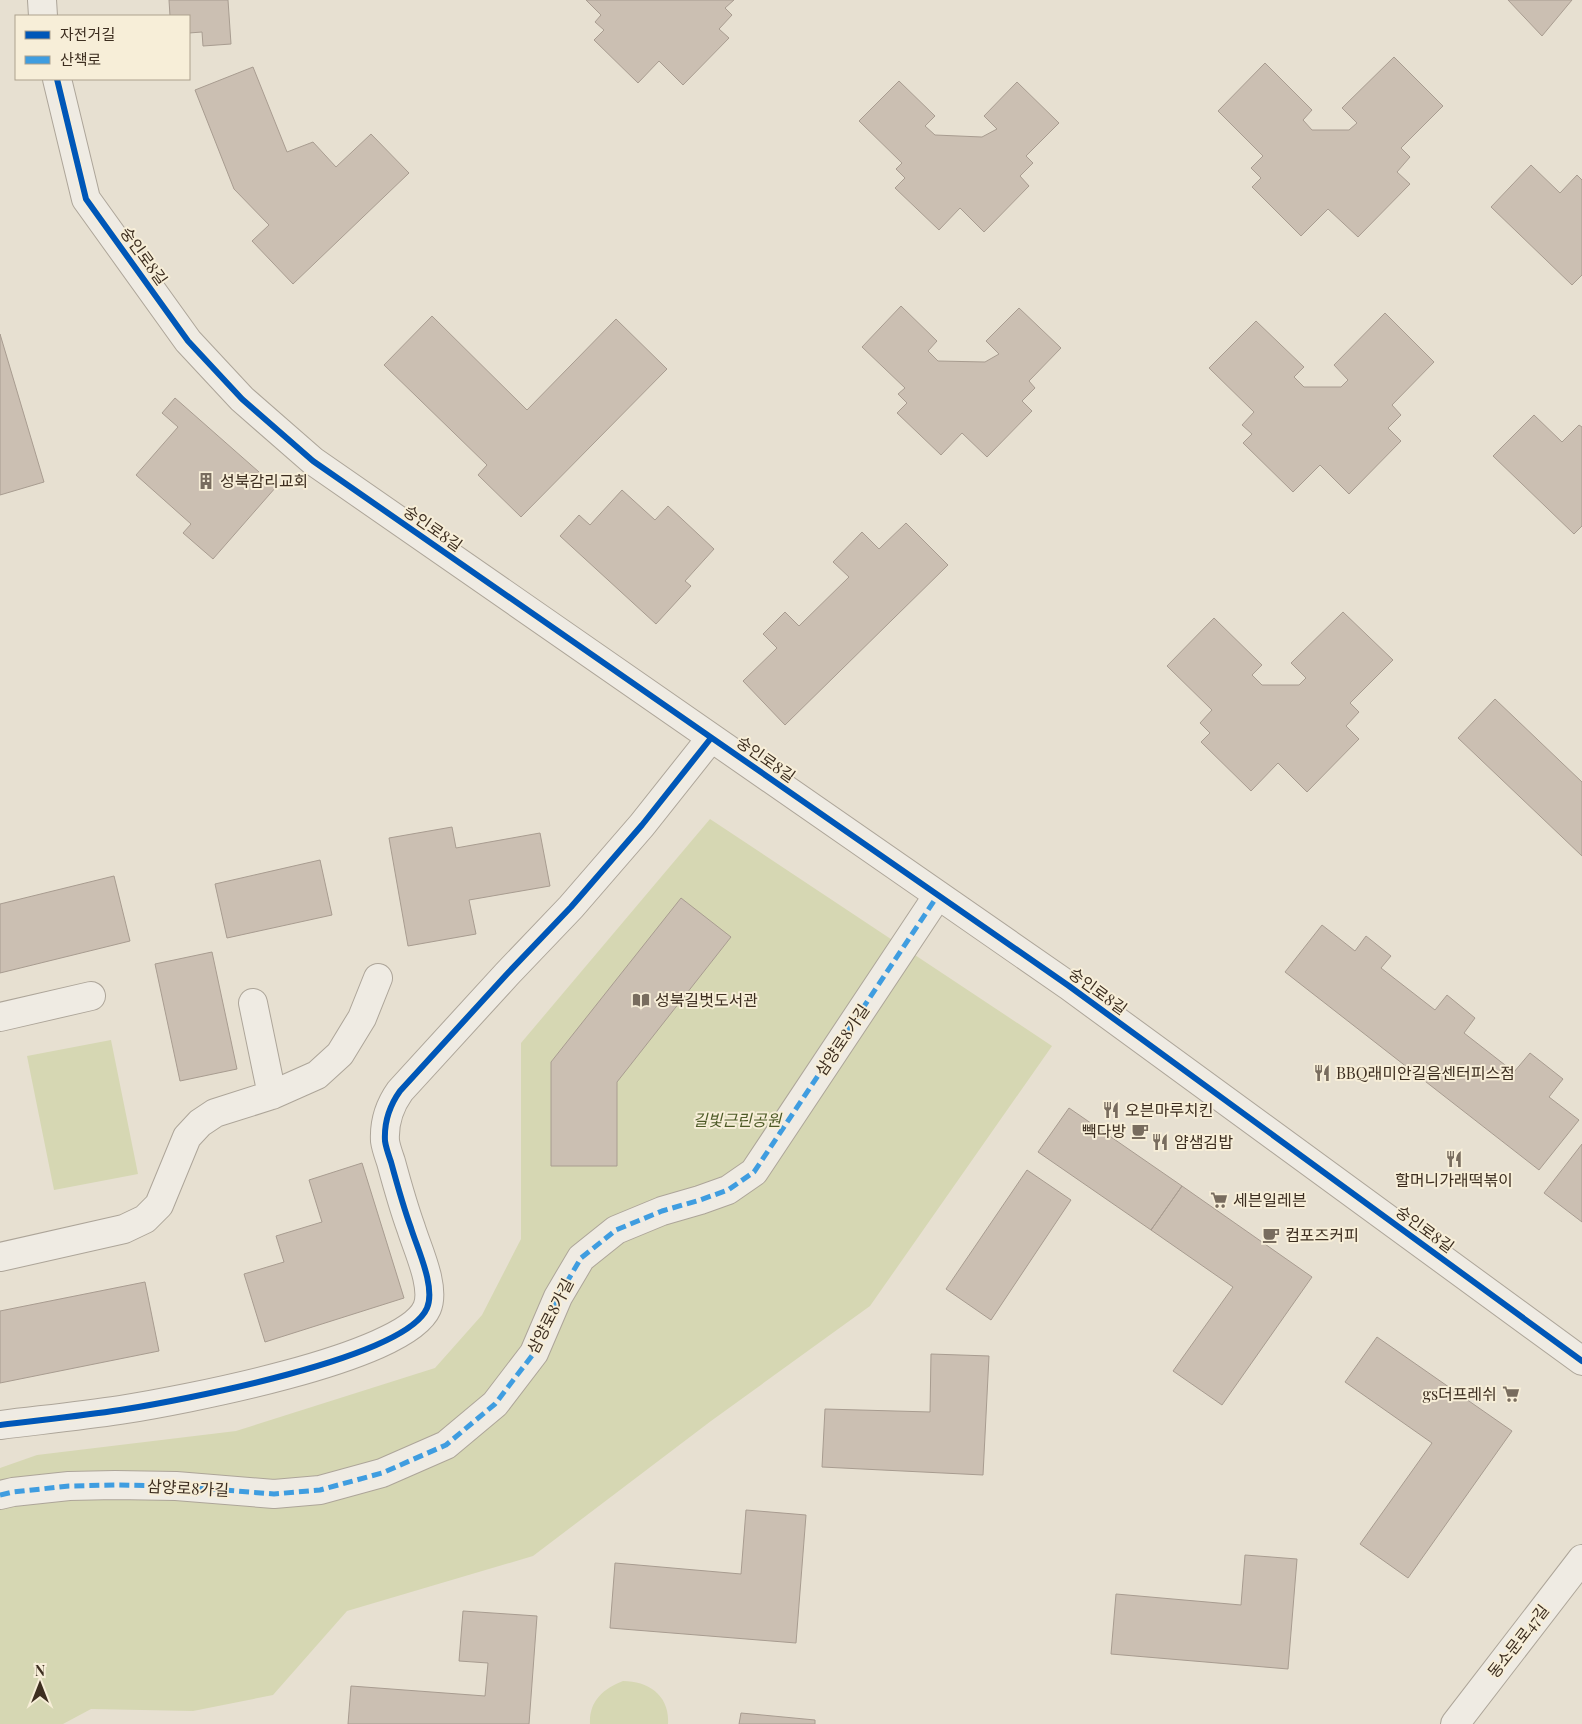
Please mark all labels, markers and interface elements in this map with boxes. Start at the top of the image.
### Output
legend [15,15,190,80]
text: 자전거길 [60,24,115,44]
text: 산책로 [60,49,101,69]
street label: 숭인로8길 [116,222,173,289]
place label: 성북감리교회 [220,470,308,491]
building icon: 성북감리교회 [196,471,216,491]
street label: 숭인로8길 [400,500,467,555]
street label: 숭인로8길 [733,731,800,786]
street label: 숭인로8길 [1065,962,1132,1019]
place label: 성북길벗도서관 [655,989,758,1010]
library icon: 성북길벗도서관 [631,990,651,1010]
street label: 삼양로8가길 [810,1000,873,1080]
place label: BBQ래미안길음센터피스점 [1336,1062,1515,1083]
restaurant icon: BBQ래미안길음센터피스점 [1312,1063,1332,1083]
place label: 오븐마루치킨 [1125,1099,1213,1120]
restaurant icon: 오븐마루치킨 [1101,1100,1121,1120]
park label: 길빛근린공원 [693,1109,782,1130]
place label: 빽다방 [1082,1120,1126,1141]
cafe icon: 빽다방 [1130,1121,1150,1141]
place label: 얌샘김밥 [1174,1131,1233,1152]
restaurant icon: 얌샘김밥 [1150,1132,1170,1152]
restaurant icon: 할머니가래떡볶이 [1444,1149,1464,1169]
place label: 할머니가래떡볶이 [1395,1169,1513,1190]
place label: 세븐일레븐 [1233,1189,1307,1210]
supermarket icon: 세븐일레븐 [1209,1190,1229,1210]
street label: 숭인로8길 [1392,1200,1459,1257]
place label: 컴포즈커피 [1285,1224,1359,1245]
cafe icon: 컴포즈커피 [1261,1225,1281,1245]
street label: 삼양로8가길 [522,1275,578,1357]
place label: gs더프레쉬 [1423,1383,1497,1404]
supermarket icon: gs더프레쉬 [1501,1384,1521,1404]
street label: 삼양로8가길 [147,1475,229,1500]
street label: 동소문로47길 [1482,1600,1553,1682]
north arrow [15,1659,65,1709]
text: N [35,1661,45,1680]

